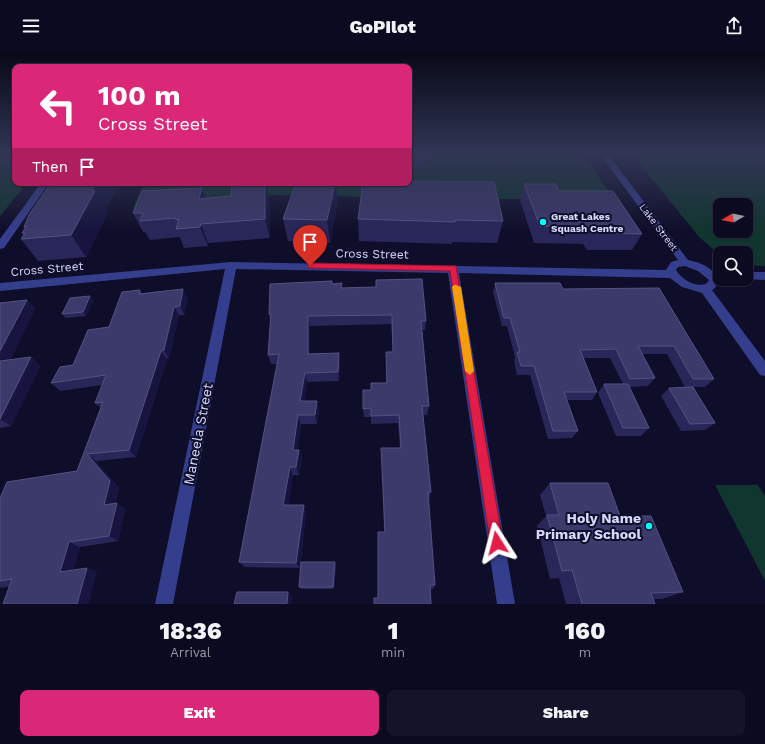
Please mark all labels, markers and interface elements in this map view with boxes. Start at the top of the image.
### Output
icon: menu [20,15,42,37]
icon: share [723,15,745,37]
text: GoPilot [349,16,416,37]
text: 100 m [98,79,181,112]
icon: left [32,80,84,132]
text: Cross Street [98,113,208,134]
icon: arrive [76,156,98,178]
text: Then [32,158,68,176]
north arrow [713,198,753,238]
map controls [713,198,753,286]
street label: Lake Street [637,201,680,254]
place label: Great Lakes Squash Centre [551,211,623,234]
marker: Great Lakes Squash Centre [538,217,548,227]
pin [293,225,327,266]
icon: arrive [299,231,321,253]
street label: Cross Street [335,246,409,262]
button: search [713,246,753,286]
street label: Cross Street [10,259,84,279]
street label: Maneela Street [180,382,216,486]
place label: Holy Name Primary School [536,510,641,542]
marker: Holy Name Primary School [644,521,654,531]
position arrow [476,522,518,564]
text: 18:36 [159,617,222,645]
text: 1 [388,617,398,645]
text: 160 [564,617,606,645]
text: Arrival [170,645,211,660]
text: min [381,645,405,660]
text: m [579,645,591,660]
button: Exit [20,690,379,736]
button: Share [387,690,745,736]

